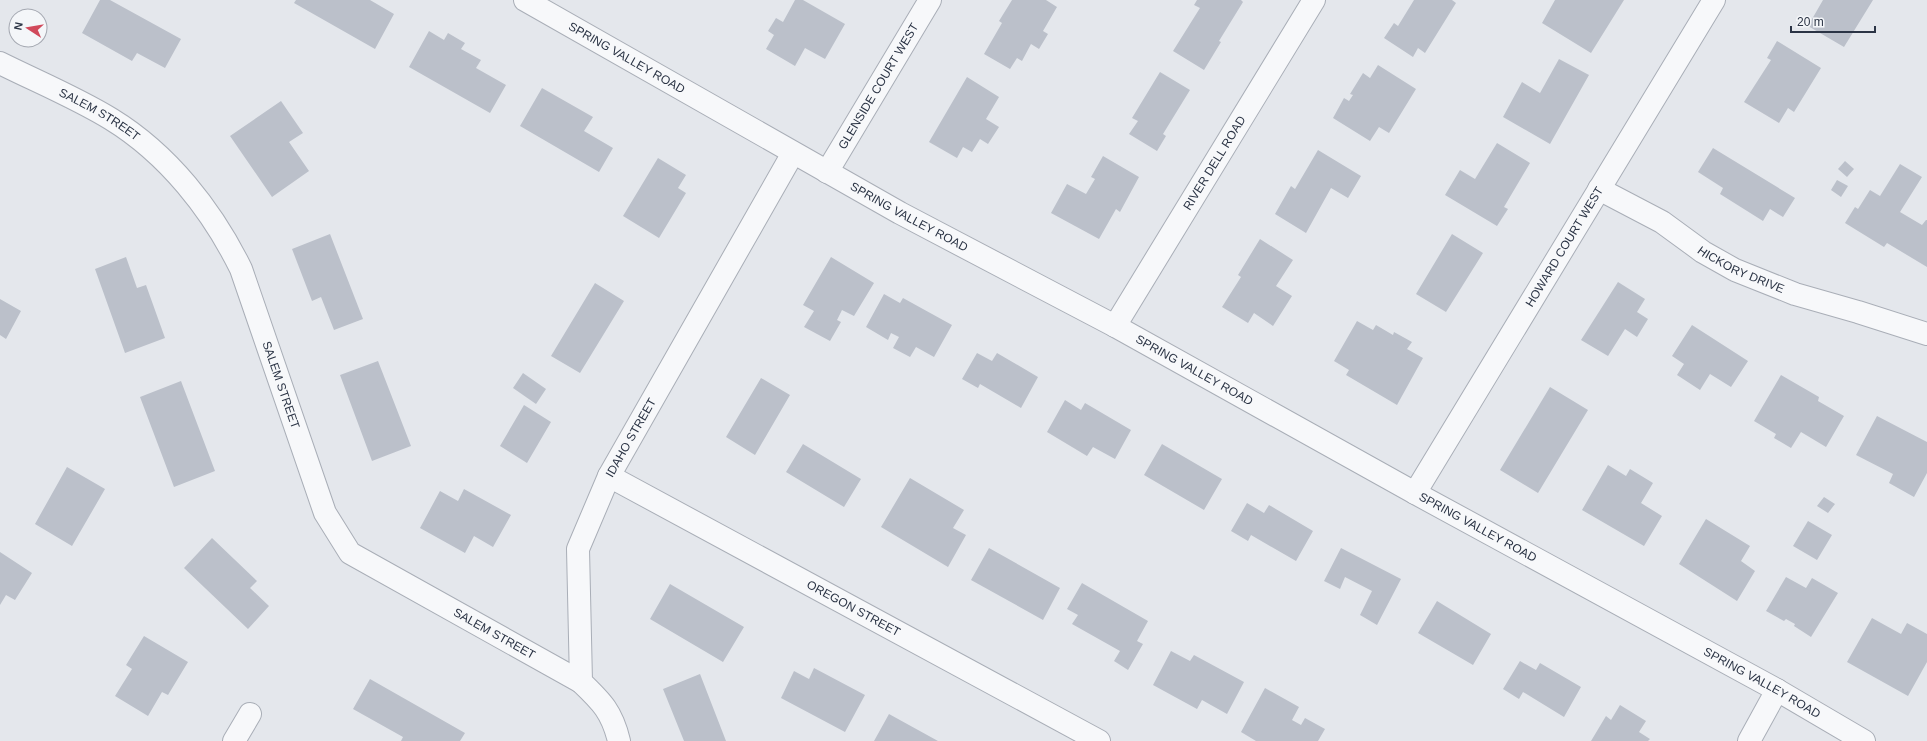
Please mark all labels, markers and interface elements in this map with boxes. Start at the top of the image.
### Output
north arrow [8,8,48,48]
scale bar [1791,8,1875,34]
text: 20 m [1797,15,1824,29]
street label: SPRING VALLEY ROAD [566,19,688,97]
street label: GLENSIDE COURT WEST [835,20,922,152]
text: N [12,21,25,31]
street label: SALEM STREET [57,85,143,144]
street label: RIVER DELL ROAD [1180,113,1249,213]
street label: SPRING VALLEY ROAD [848,179,970,255]
street label: HOWARD COURT WEST [1523,184,1606,309]
street label: HICKORY DRIVE [1695,243,1786,296]
street label: SPRING VALLEY ROAD [1133,332,1256,409]
street label: SALEM STREET [259,339,303,431]
street label: IDAHO STREET [603,395,659,480]
street label: SPRING VALLEY ROAD [1417,490,1539,565]
street label: OREGON STREET [804,577,903,639]
street label: SALEM STREET [451,605,538,662]
street label: SPRING VALLEY ROAD [1701,644,1823,721]

